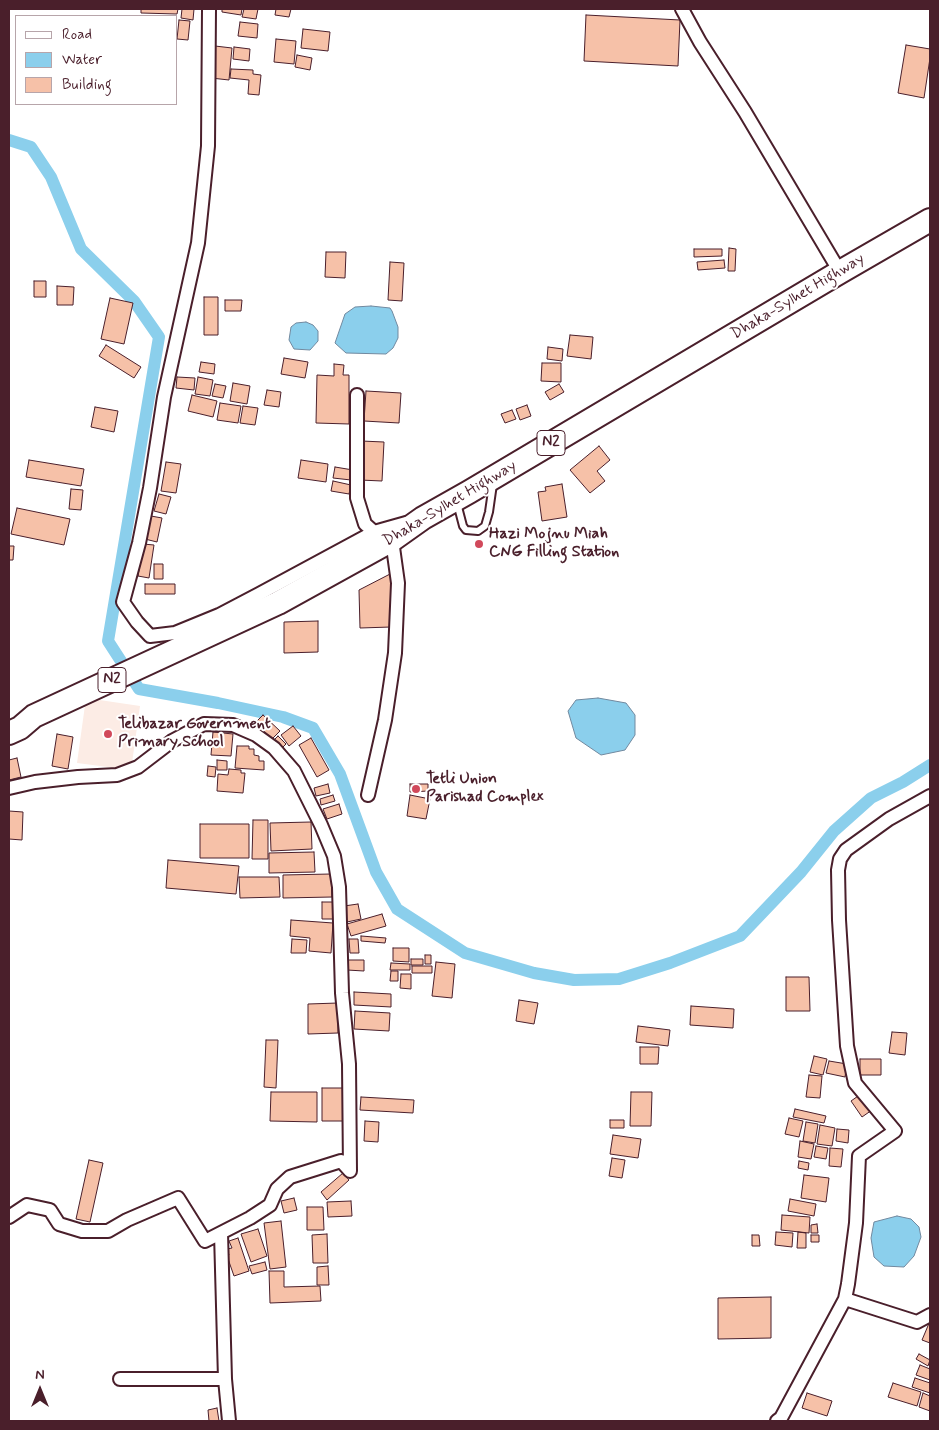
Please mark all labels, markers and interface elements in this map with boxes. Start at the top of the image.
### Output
legend [15,15,178,105]
text: Road [62,25,92,45]
text: Water [62,50,102,70]
text: Building [62,75,112,95]
street label: Dhaka-Sylhet Highway [728,250,868,344]
road number: N2 [537,430,565,456]
street label: Dhaka-Sylhet Highway [380,457,520,551]
place label: Hazi Mojnu Miah CNG Filling Station [489,525,619,563]
marker: Hazi Mojnu Miah CNG Filling Station [473,538,485,550]
road number: N2 [98,668,126,692]
place label: Telibazar Government Primary School [118,715,271,753]
marker: Telibazar Government Primary School [102,728,114,740]
place label: Tetli Union Parishad Complex [426,770,543,808]
marker: Tetli Union Parishad Complex [410,783,422,795]
north arrow [15,1365,65,1415]
text: N [35,1366,45,1384]

